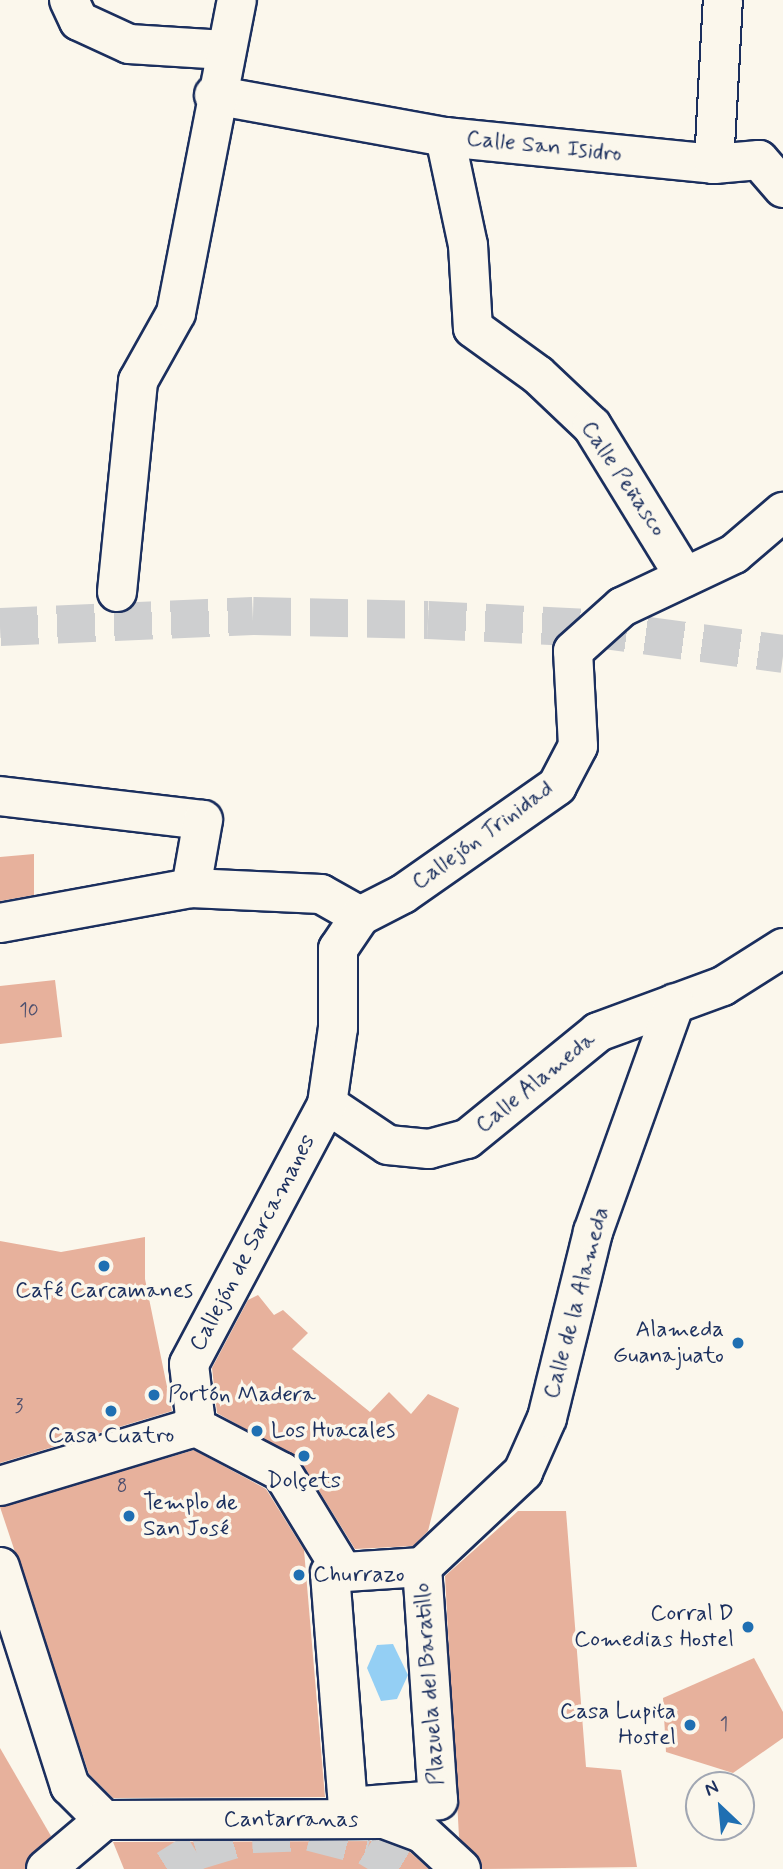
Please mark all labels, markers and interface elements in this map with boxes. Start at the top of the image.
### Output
street label: Calle San Isidro [464,125,624,169]
street label: Calle Peñasco [574,416,672,542]
street label: Callejón Trinidad [406,775,560,897]
house number: 10 [19,1000,39,1022]
street label: Calle Alameda [471,1027,601,1139]
street label: Callejón de Sarcamanes [186,1134,320,1352]
street label: Calle de la Alameda [538,1205,616,1401]
marker: Café Carcamanes [96,1258,112,1274]
place label: Café Carcamanes [15,1277,193,1305]
place label: Alameda Guanajuato [613,1316,724,1370]
marker: Alameda Guanajuato [730,1335,746,1351]
place label: Portón Madera [168,1381,315,1409]
marker: Portón Madera [146,1387,162,1403]
house number: 3 [15,1396,23,1418]
marker: Casa Cuatro [103,1403,119,1419]
place label: Los Huacales [271,1417,399,1445]
place label: Casa Cuatro [51,1422,171,1450]
marker: Los Huacales [249,1423,265,1439]
marker: Dolçets [296,1448,312,1464]
place label: Dolçets [267,1467,341,1495]
house number: 8 [117,1476,127,1498]
place label: Templo de San José [143,1489,237,1543]
marker: Templo de San José [121,1508,137,1524]
place label: Churrazo [313,1561,405,1589]
marker: Churrazo [291,1567,307,1583]
street label: Plazuela del Baratillo [409,1583,451,1785]
place label: Corral D Comedias Hostel [571,1600,734,1654]
marker: Corral D Comedias Hostel [740,1619,756,1635]
place label: Casa Lupita Hostel [557,1698,676,1752]
house number: 1 [720,1714,728,1736]
marker: Casa Lupita Hostel [682,1717,698,1733]
north arrow [685,1771,755,1841]
text: N [700,1774,723,1802]
street label: Cantarranas [224,1806,358,1834]

